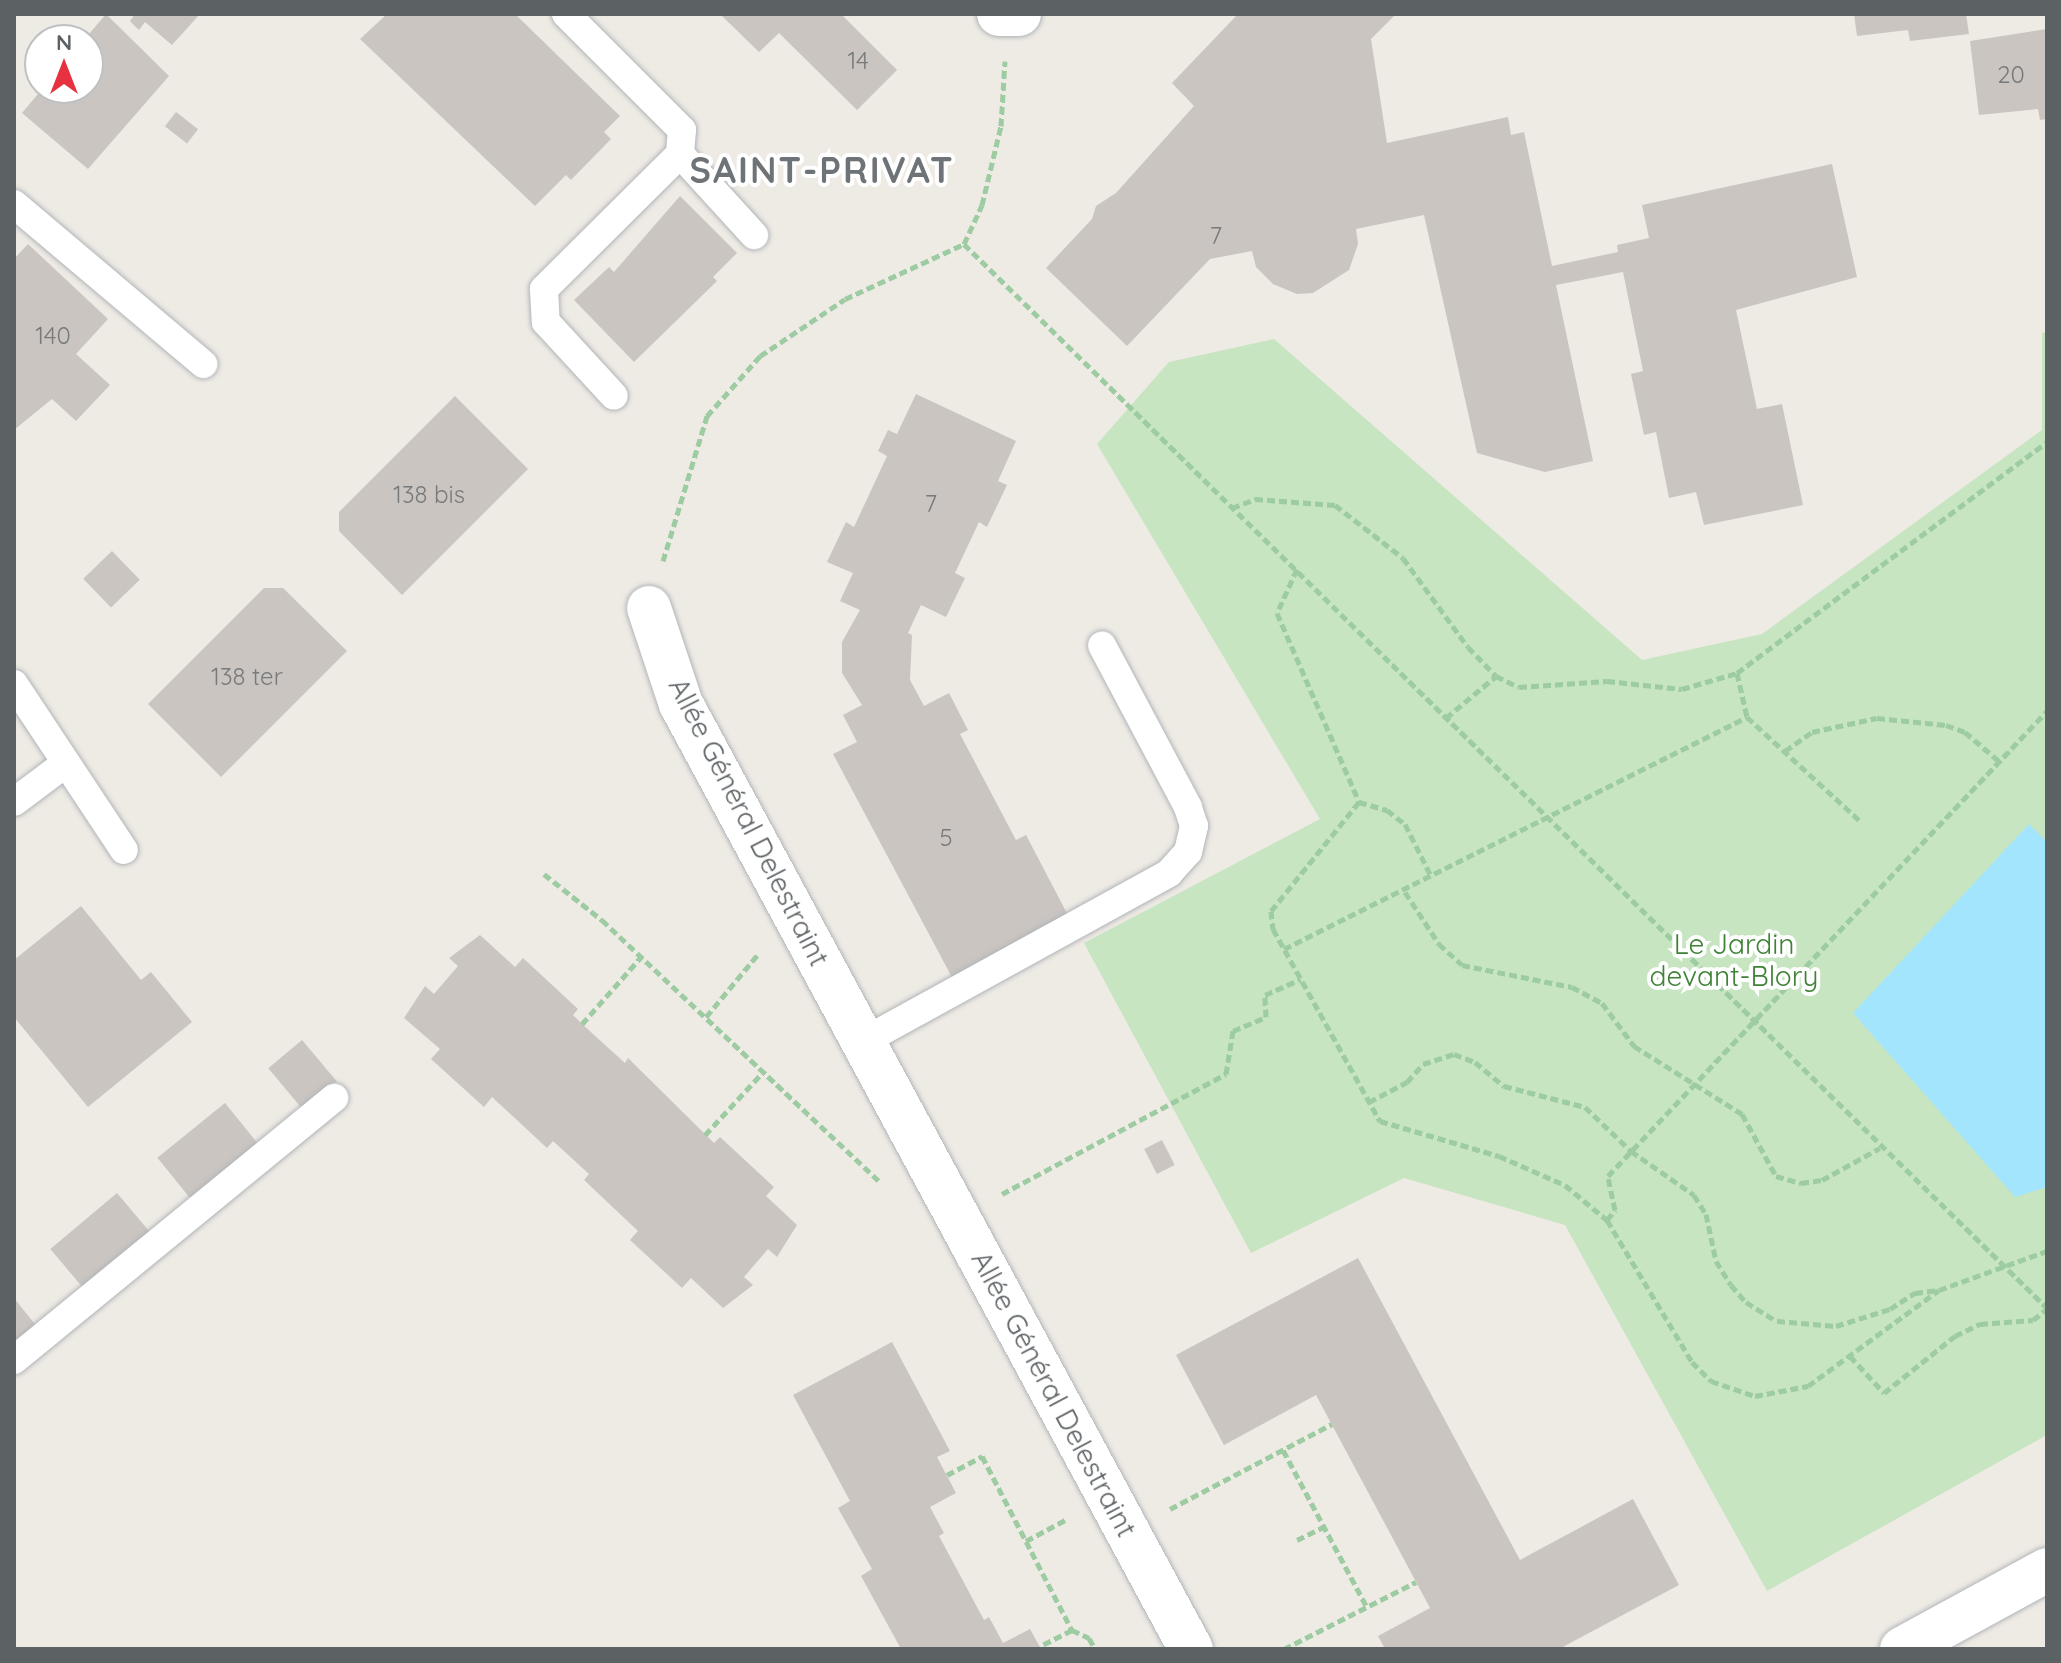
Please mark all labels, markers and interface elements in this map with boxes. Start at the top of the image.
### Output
north arrow [24,24,104,104]
text: N [56,28,72,56]
house number: 14 [847,47,869,75]
house number: 20 [1997,61,2025,89]
district label: SAINT-PRIVAT [690,148,954,192]
house number: 7 [1210,222,1222,250]
house number: 140 [35,322,71,350]
house number: 138 bis [393,481,465,509]
house number: 7 [925,490,937,518]
house number: 138 ter [211,663,283,691]
street label: Allée Général Delestraint [662,672,836,972]
house number: 5 [939,824,953,852]
park label: Le Jardin devant-Blory [1650,927,1818,993]
street label: Allée Général Delestraint [964,1245,1144,1543]

